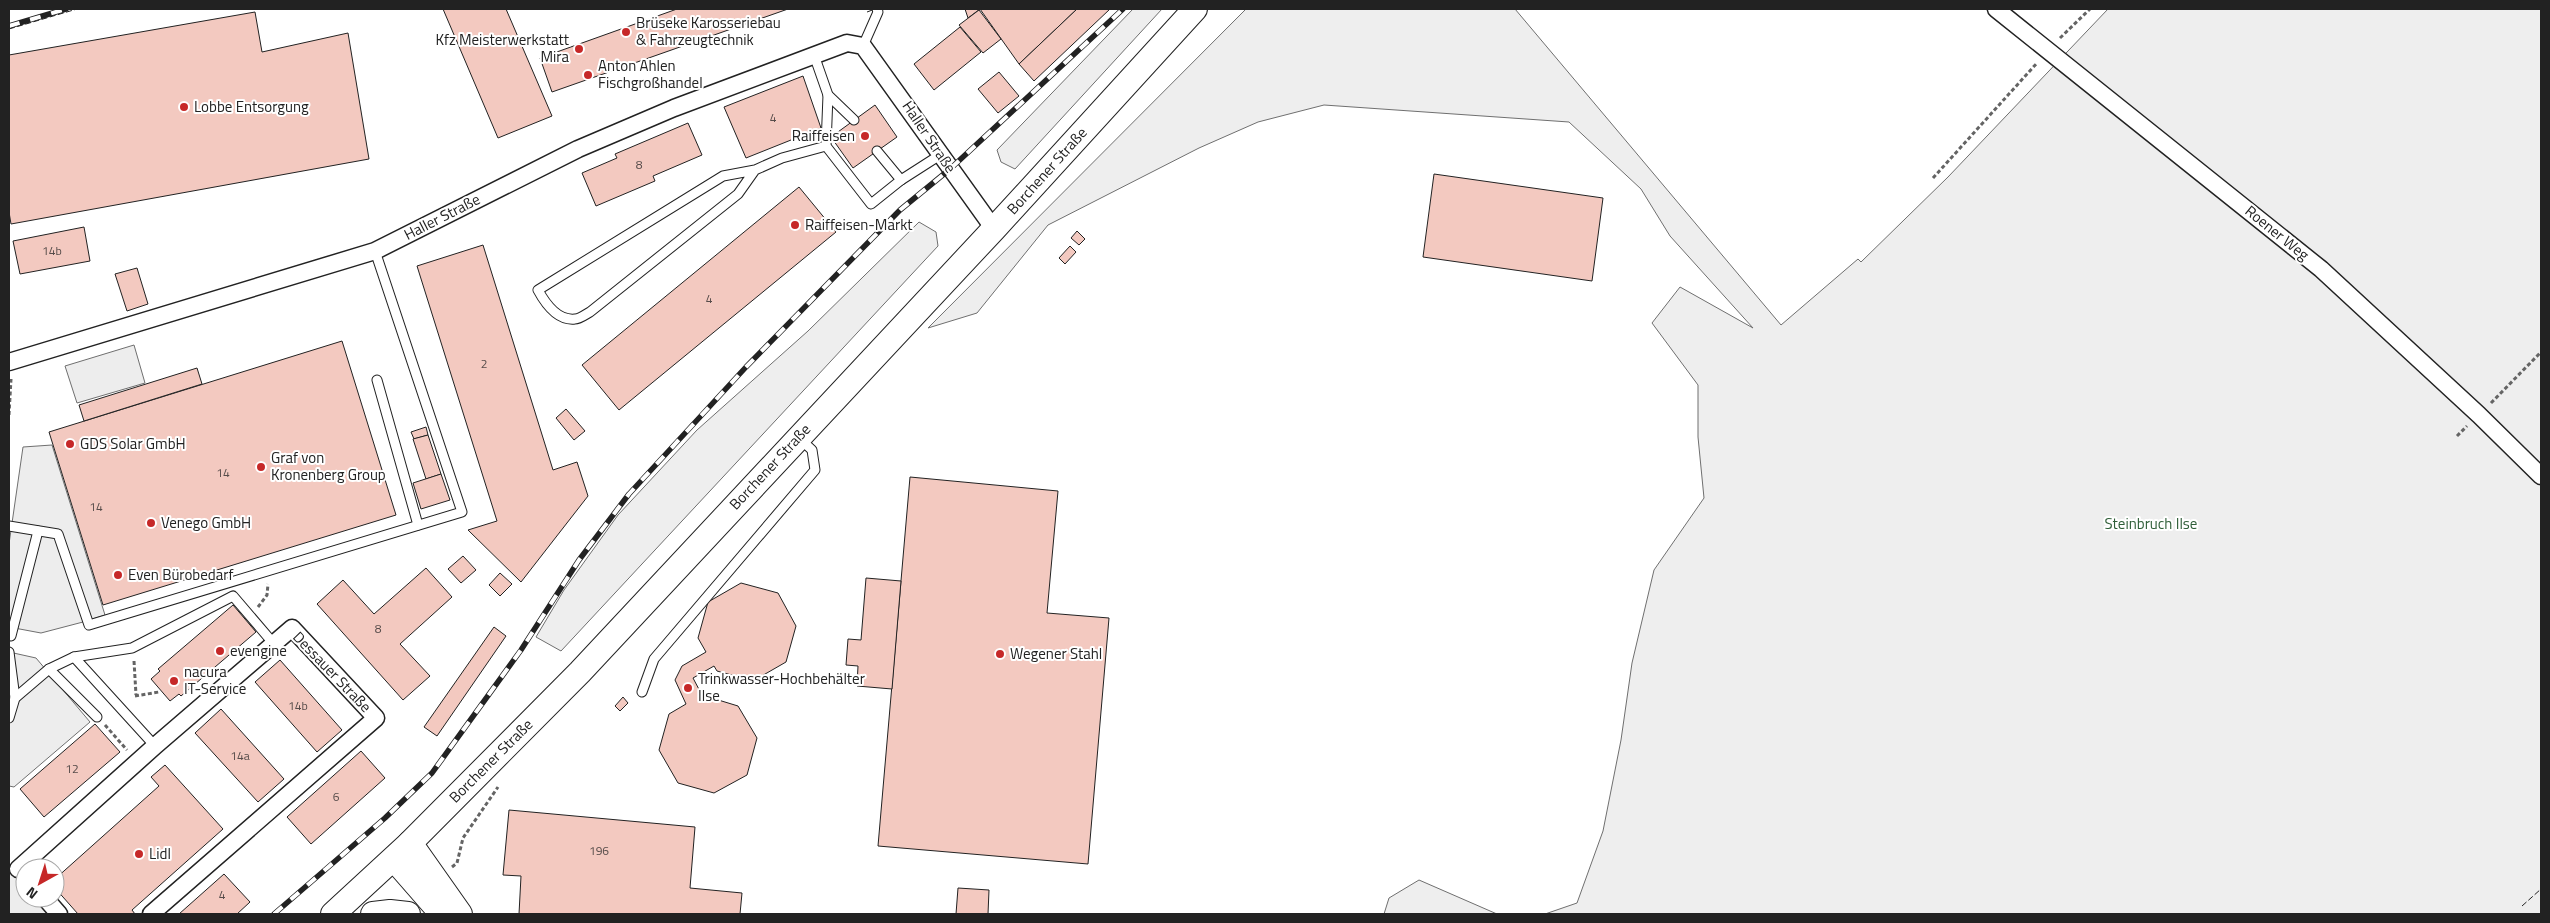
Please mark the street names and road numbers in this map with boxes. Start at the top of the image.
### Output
street label: Haller Straße [897,96,962,177]
street label: Borchener Straße [1001,122,1092,219]
street label: Haller Straße [400,188,484,246]
street label: Roener Weg [2240,199,2315,266]
street label: Borchener Straße [723,418,816,515]
street label: Dessauer Straße [288,626,377,717]
street label: Borchener Straße [443,713,538,808]

